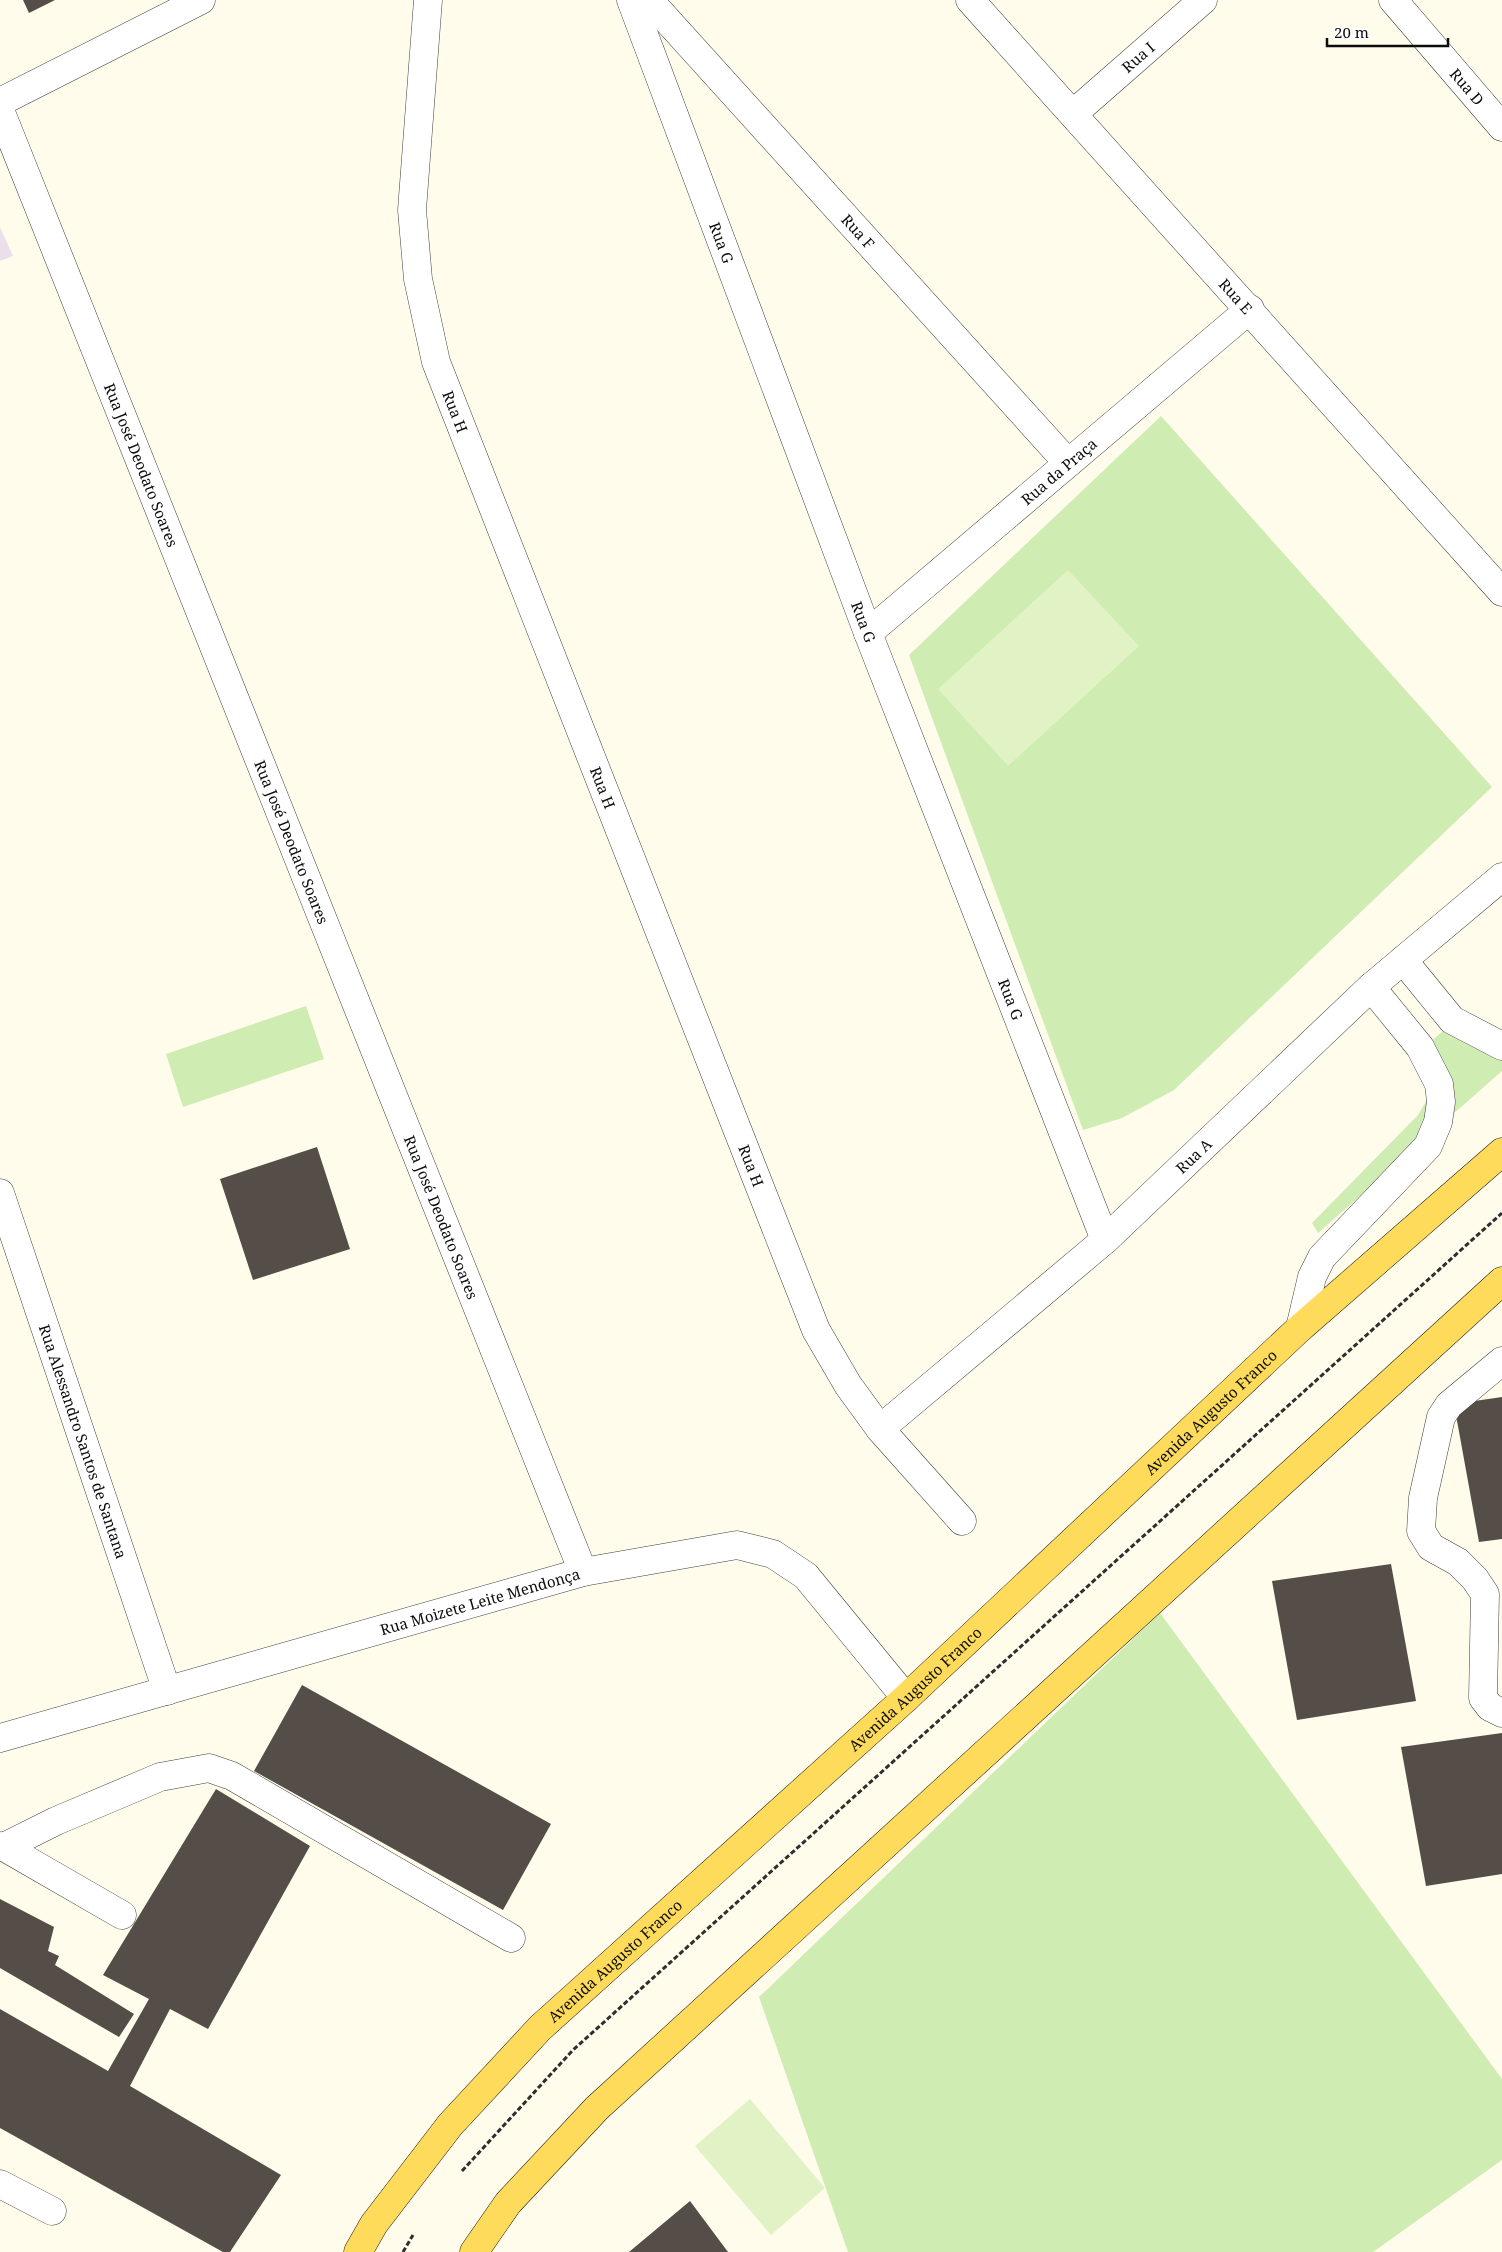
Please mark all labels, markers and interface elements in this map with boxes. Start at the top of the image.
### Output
scale bar [1327,15,1448,47]
text: 20 m [1334,22,1369,42]
street label: Rua I [1117,37,1159,77]
street label: Rua D [1446,64,1489,109]
street label: Rua F [837,210,879,253]
street label: Rua G [705,219,739,266]
street label: Rua E [1215,274,1257,318]
street label: Rua José Deodato Soares [100,380,183,550]
street label: Rua H [438,388,473,436]
street label: Rua da Praça [1017,433,1101,509]
street label: Rua G [847,598,881,646]
street label: Rua José Deodato Soares [250,757,334,927]
street label: Rua H [586,764,620,812]
street label: Rua G [994,976,1028,1023]
street label: Rua José Deodato Soares [400,1132,483,1302]
street label: Rua A [1171,1134,1216,1178]
street label: Rua H [734,1142,769,1190]
street label: Rua Alessandro Santos de Santana [35,1322,132,1561]
street label: Avenida Augusto Franco [1140,1345,1281,1479]
street label: Rua Moizete Leite Mendonça [378,1563,582,1639]
street label: Avenida Augusto Franco [844,1622,986,1755]
street label: Avenida Augusto Franco [543,1895,686,2026]

